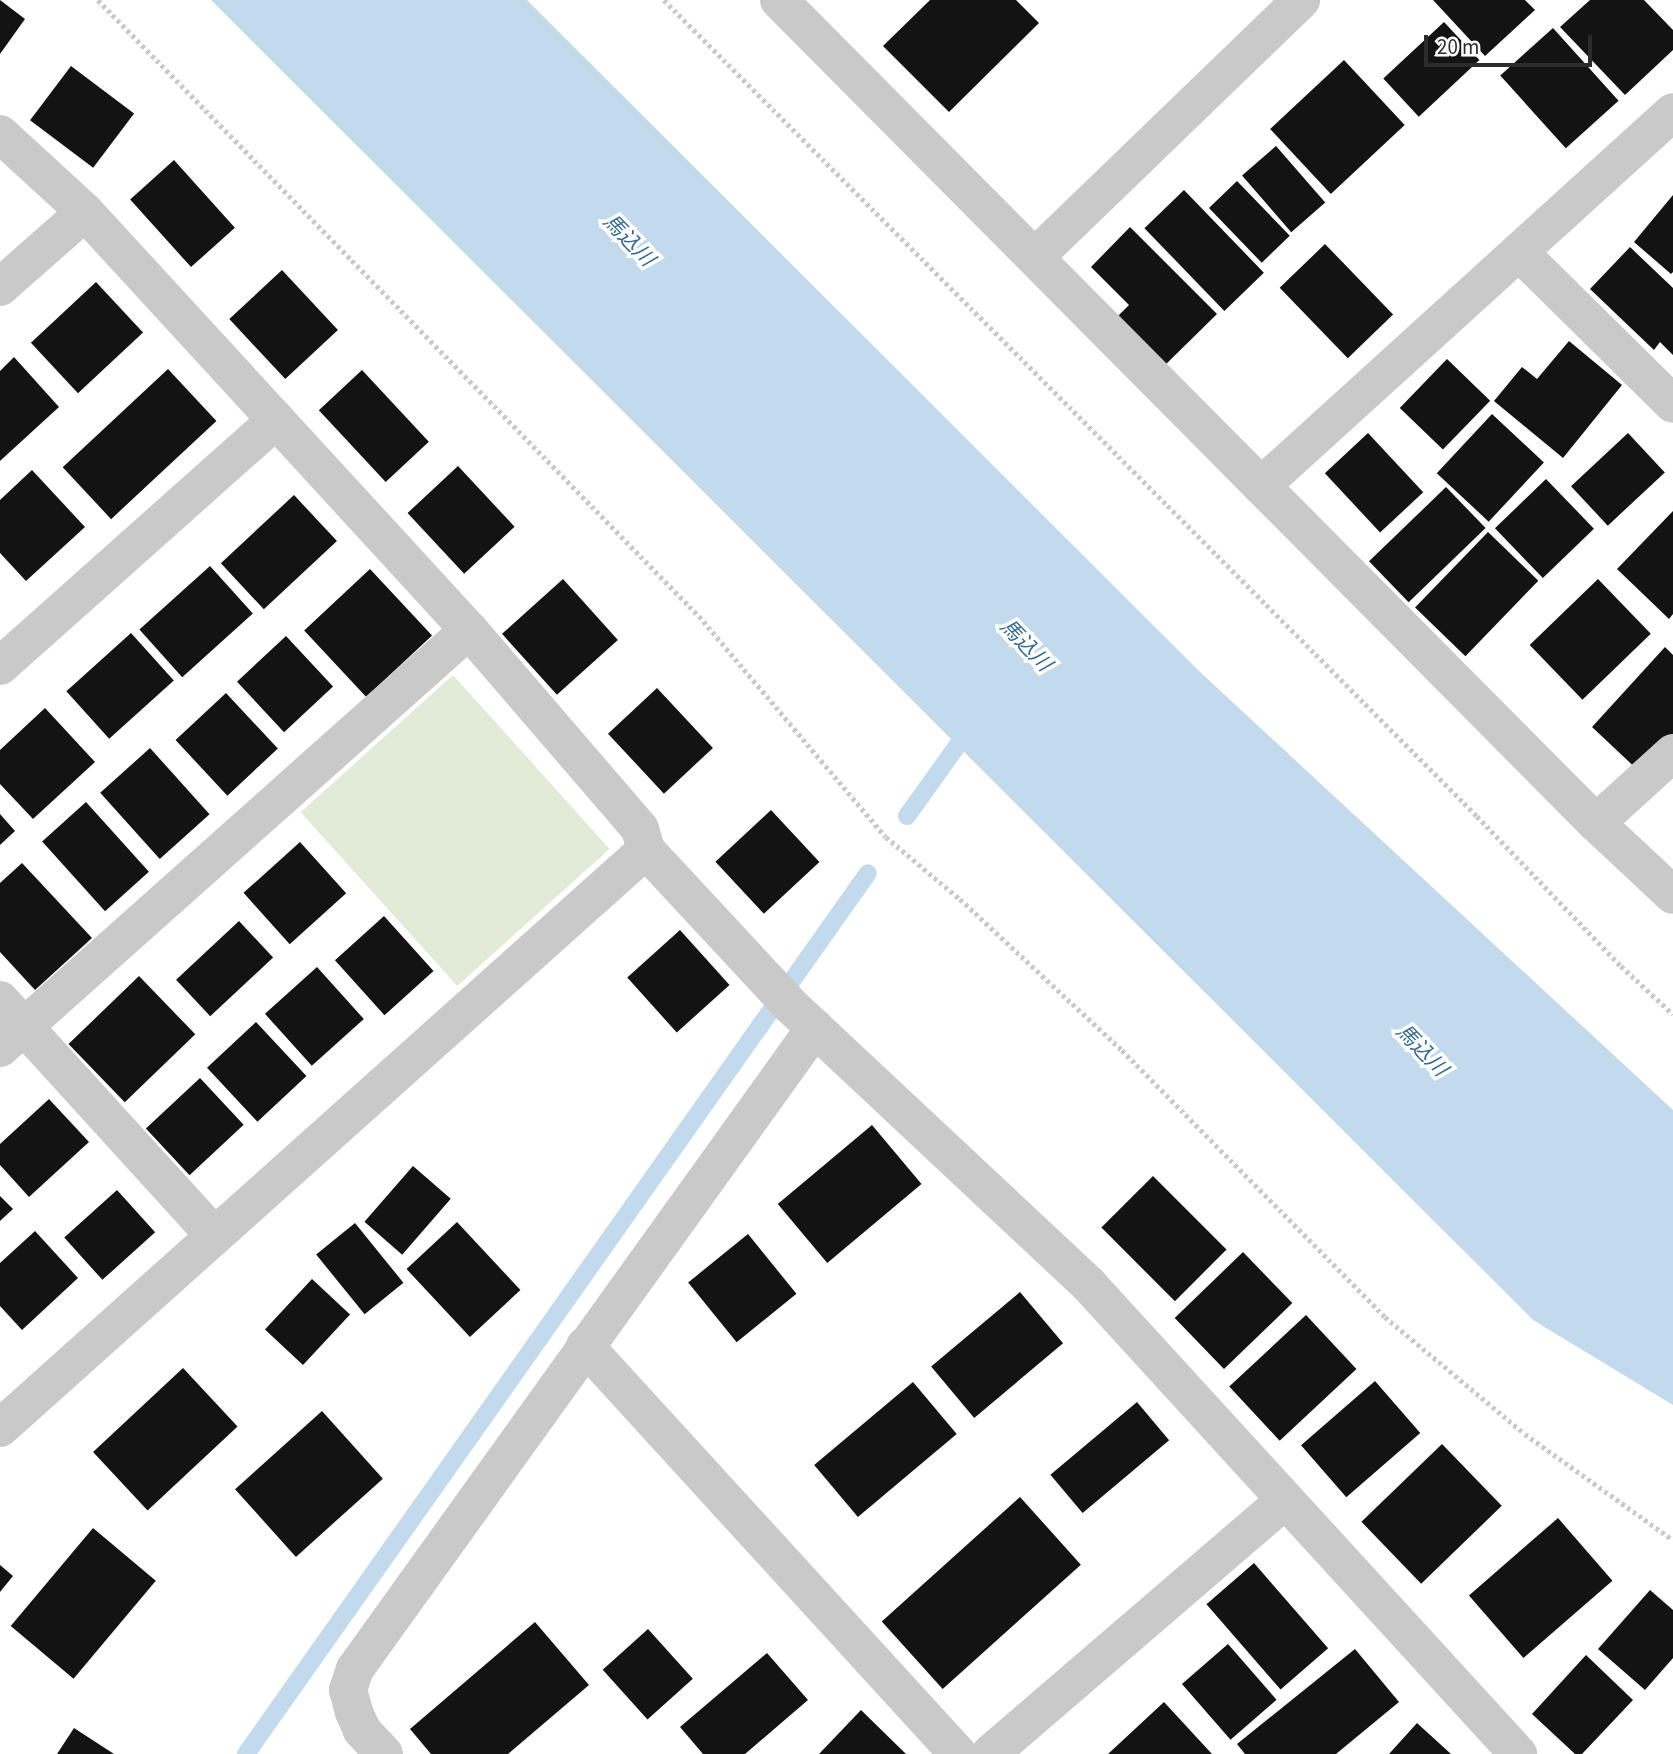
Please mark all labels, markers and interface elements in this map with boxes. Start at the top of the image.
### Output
scale bar [1428,21,1596,65]
text: 20 m [1437,32,1479,62]
water label: 馬込川 [598,209,660,271]
water label: 馬込川 [995,614,1057,676]
water label: 馬込川 [1391,1019,1453,1081]

